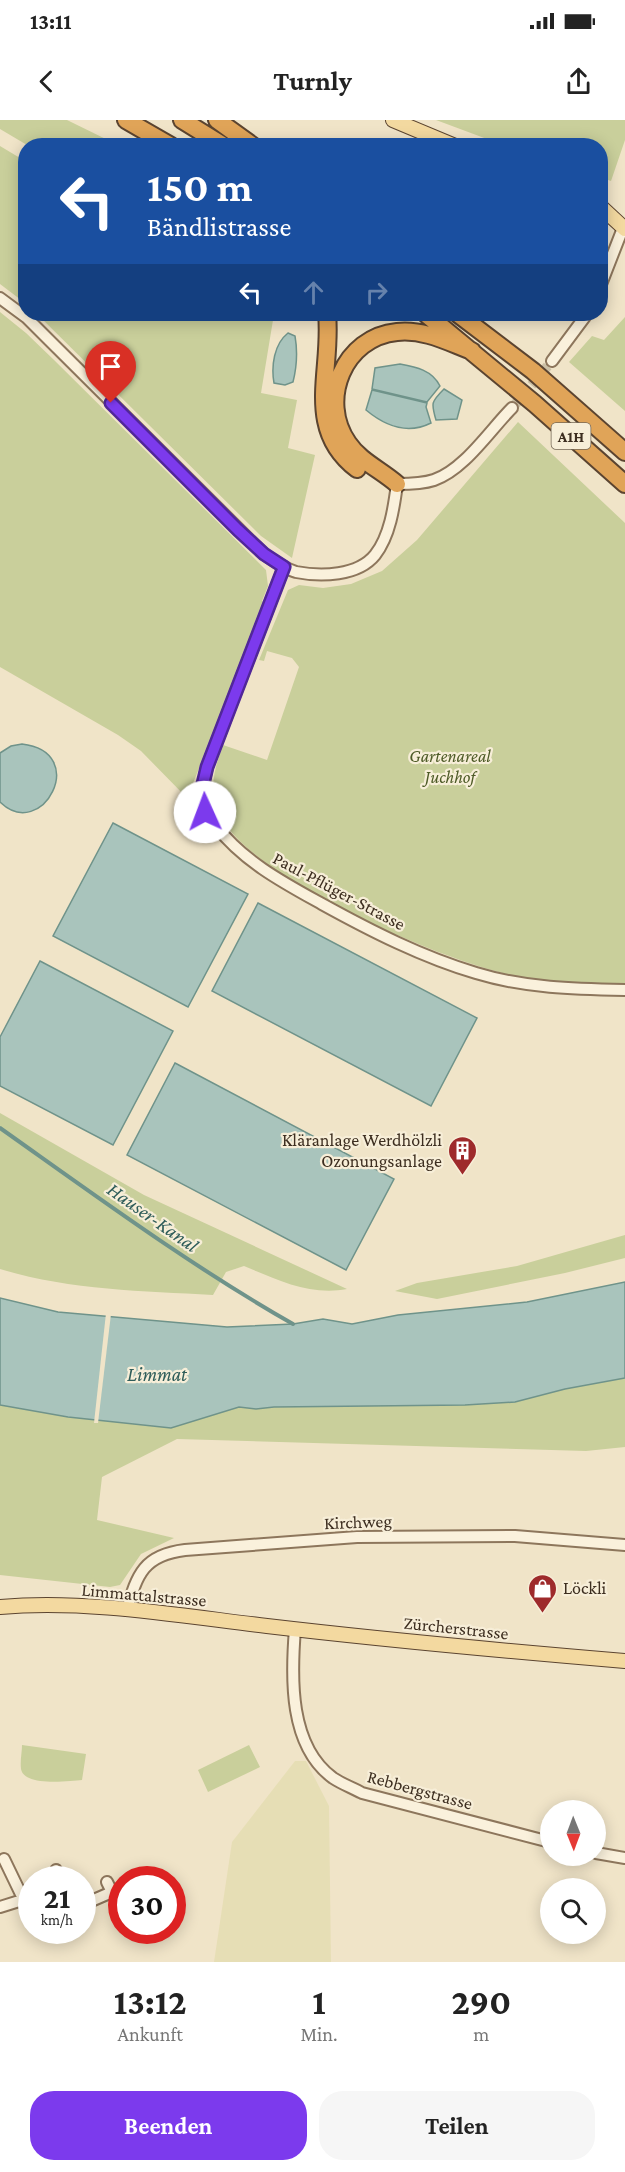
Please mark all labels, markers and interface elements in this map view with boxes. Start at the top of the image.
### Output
text: 13:11 [30,9,72,34]
icon: back [30,65,63,98]
icon: share [562,65,595,98]
text: Turnly [273,66,352,96]
icon: left [48,162,126,240]
text: 150 m [147,163,252,210]
text: Bändlistrasse [147,212,291,242]
icon: left [234,276,267,309]
icon: ahead [297,276,330,309]
icon: right [360,276,393,309]
pin [85,341,136,403]
icon: arrive [94,350,127,383]
road number: A1H [552,423,590,449]
park label: Gartenareal Juchhof [409,746,491,787]
position arrow [173,780,237,844]
street label: Paul-Pflüger-Strasse [270,848,408,934]
place label: Kläranlage Werdhölzli Ozonungsanlage [282,1130,442,1171]
building icon: Kläranlage Werdhölzli Ozonungsanlage [447,1134,479,1176]
water label: Hauser-Kanal [103,1178,203,1257]
water label: Limmat [127,1363,188,1385]
street label: Kirchweg [324,1511,393,1533]
shop icon: Löckli [526,1572,558,1614]
place label: Löckli [563,1578,607,1598]
street label: Limmattalstrasse [81,1580,207,1610]
street label: Zürcherstrasse [403,1613,510,1643]
street label: Rebbergstrasse [365,1766,475,1814]
north arrow [540,1800,606,1866]
map controls [540,1800,606,1944]
speed limit sign: 30 [108,1866,186,1944]
button: search [540,1878,606,1944]
text: 21 [44,1881,70,1914]
text: km/h [41,1912,73,1928]
text: 13:12 [114,1982,187,2022]
text: 1 [312,1982,326,2022]
text: 290 [451,1982,511,2022]
text: Ankunft [118,2023,183,2045]
text: Min. [300,2023,338,2045]
text: m [473,2023,489,2045]
button: Beenden [30,2091,307,2160]
button: Teilen [319,2091,595,2160]

